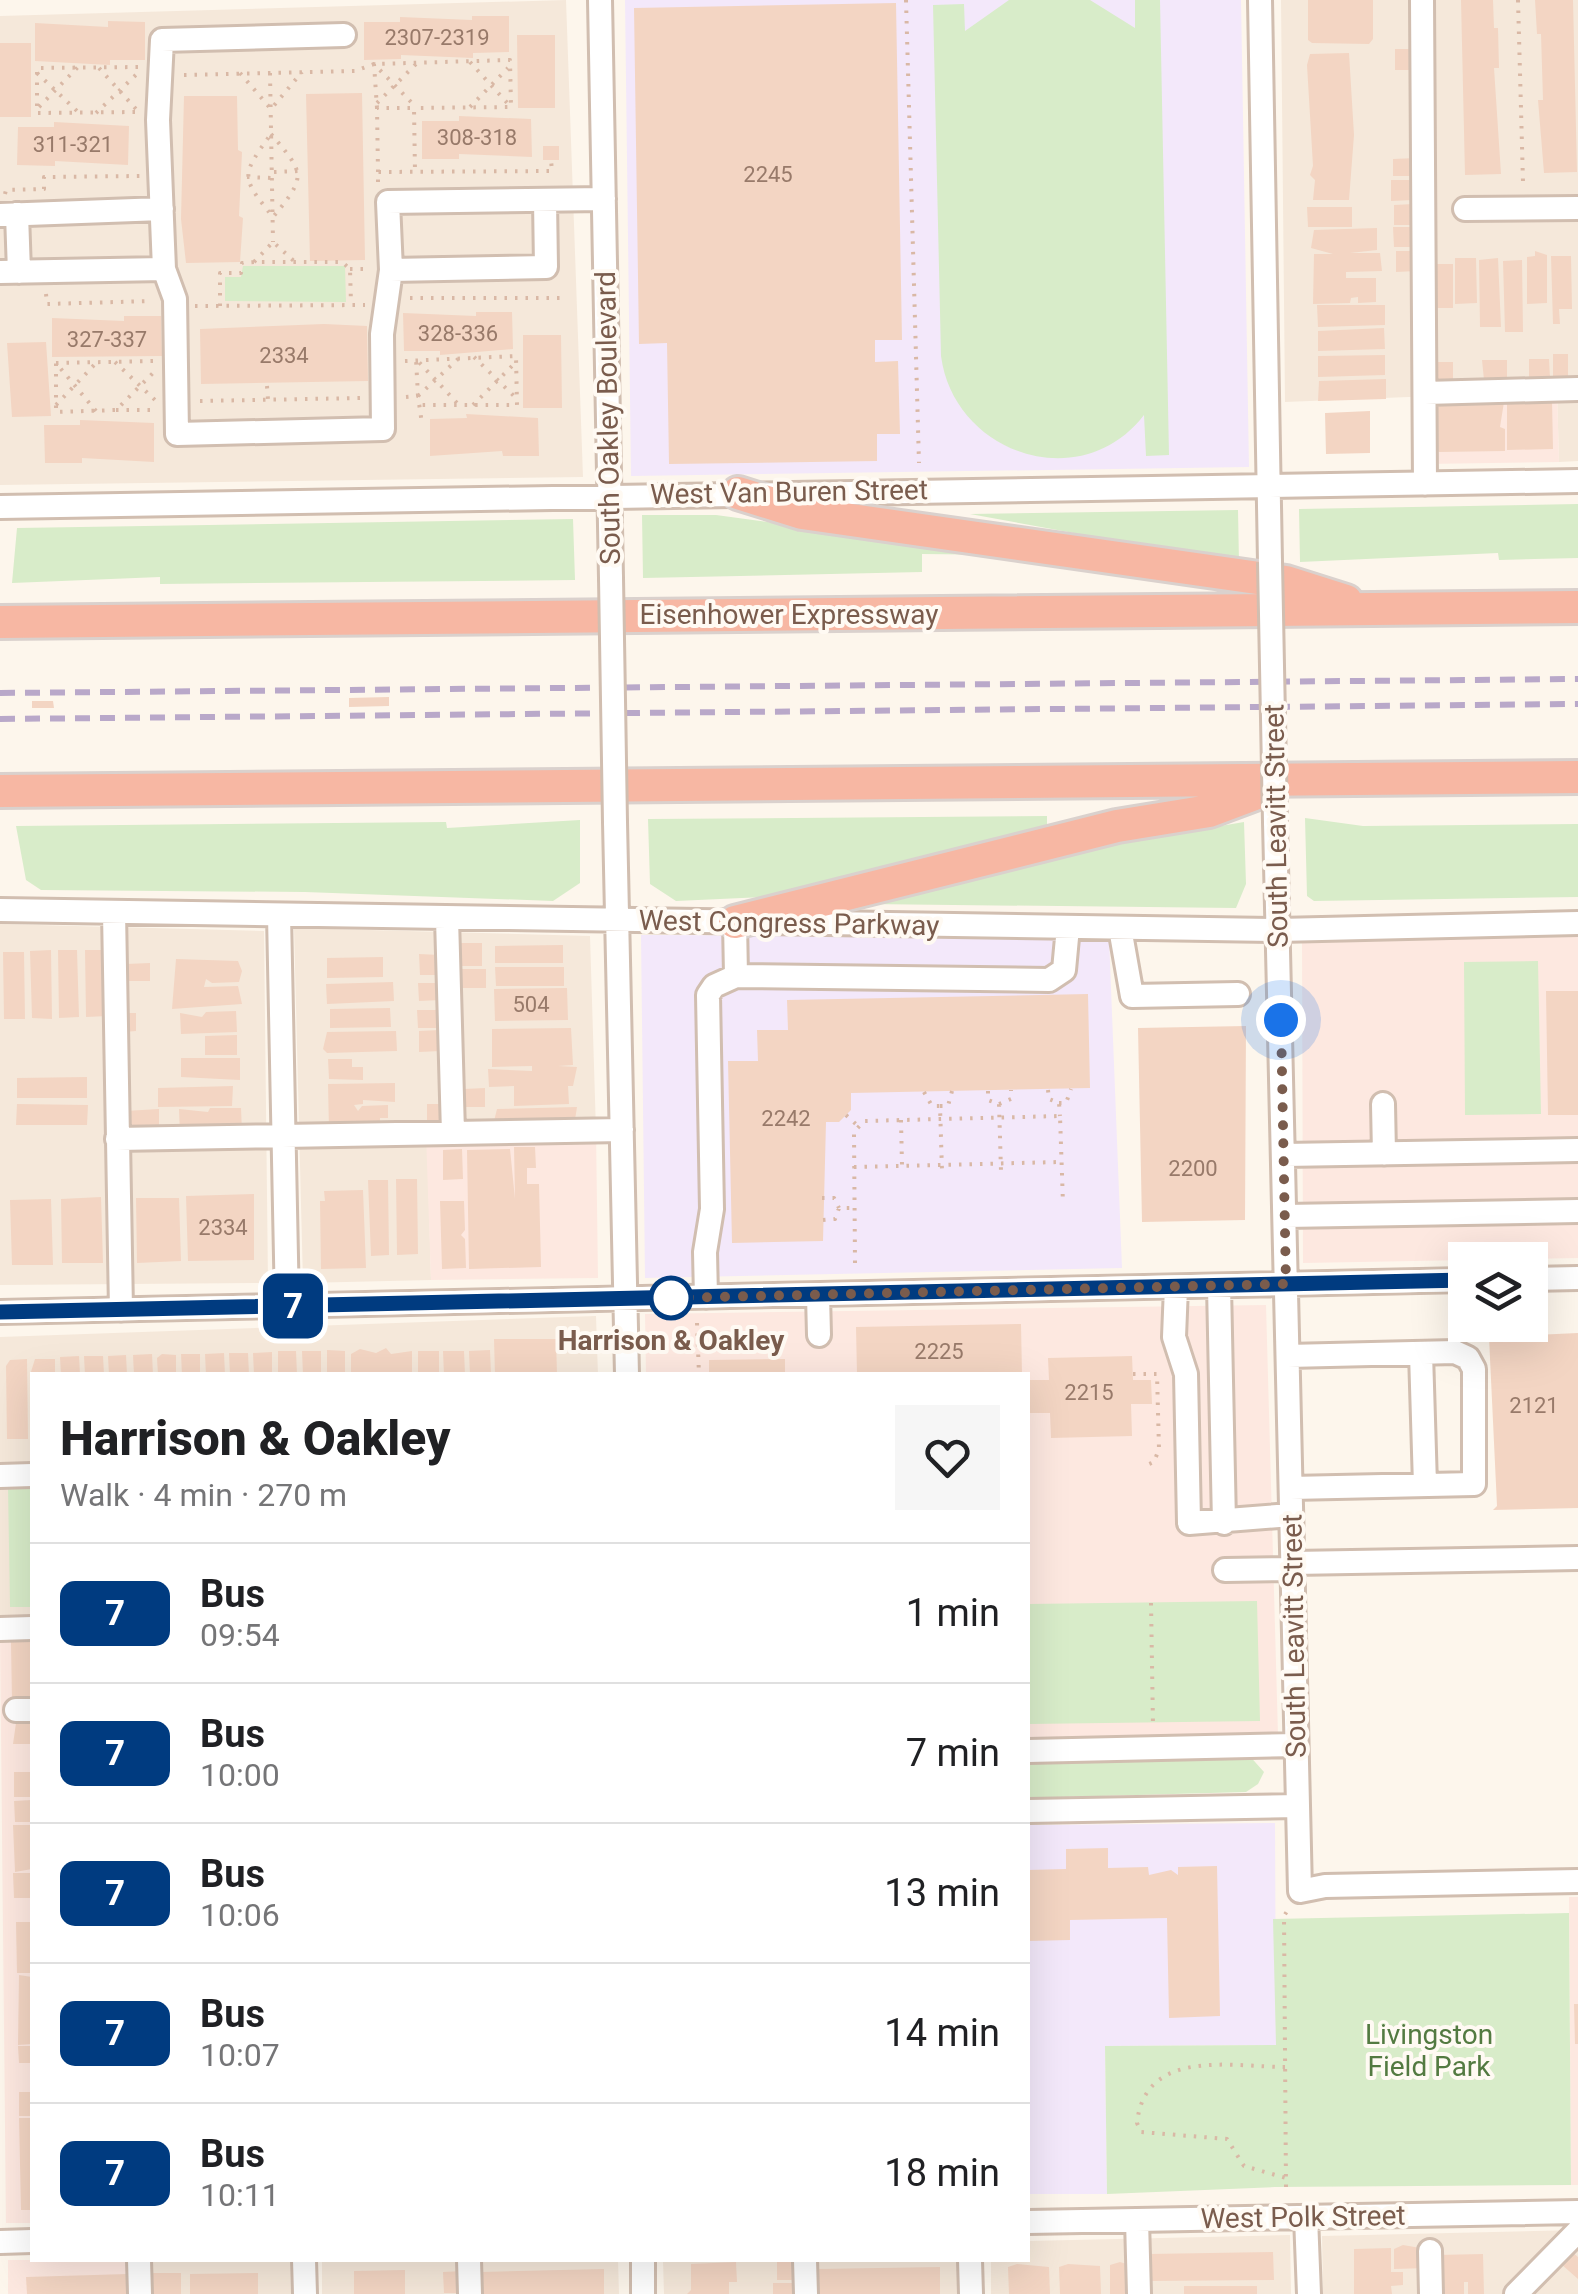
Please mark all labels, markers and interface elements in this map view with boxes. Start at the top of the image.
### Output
house number: 2307-2319 [385,25,490,50]
house number: 308-318 [437,125,517,150]
house number: 311-321 [33,132,113,157]
house number: 2245 [743,162,793,187]
street label: South Oakley Boulevard [589,271,627,565]
house number: 328-336 [418,321,498,346]
house number: 327-337 [67,327,147,352]
house number: 2334 [259,343,309,368]
street label: West Van Buren Street [650,473,928,511]
street label: Eisenhower Expressway [639,598,939,631]
street label: South Leavitt Street [1257,704,1295,948]
street label: West Congress Parkway [638,904,940,942]
house number: 504 [512,992,550,1017]
your location [1256,995,1306,1045]
house number: 2242 [761,1106,811,1131]
house number: 2200 [1168,1156,1218,1181]
house number: 2334 [198,1215,248,1240]
map controls [1448,1242,1548,1342]
button: layers [1448,1242,1548,1342]
line badge: 7 [260,1274,326,1338]
marker: Harrison & Oakley [650,1277,692,1319]
text: 7 [283,1286,303,1327]
place label: Harrison & Oakley [558,1324,785,1357]
house number: 2225 [914,1339,964,1364]
house number: 2215 [1064,1380,1114,1405]
house number: 2121 [1509,1393,1559,1418]
button: heart [895,1405,1000,1510]
text: Harrison & Oakley [60,1410,451,1467]
text: Walk · 4 min · 270 m [60,1476,347,1514]
street label: South Leavitt Street [1275,1514,1313,1758]
text: Bus [200,1572,265,1616]
text: 1 min [906,1591,1000,1635]
text: 7 [105,1593,125,1634]
text: 09:54 [200,1616,280,1654]
text: Bus [200,1712,265,1756]
text: 7 min [906,1731,1000,1775]
text: 7 [105,1733,125,1774]
text: 10:00 [200,1756,280,1794]
text: Bus [200,1852,265,1896]
text: 13 min [884,1871,1000,1915]
text: 7 [105,1873,125,1914]
text: 10:06 [200,1896,280,1934]
text: Bus [200,1992,265,2036]
text: 14 min [884,2011,1000,2055]
text: 7 [105,2013,125,2054]
park label: Livingston Field Park [1365,2018,1493,2083]
text: 10:07 [200,2036,280,2074]
text: Bus [200,2132,265,2176]
text: 18 min [884,2151,1000,2195]
text: 7 [105,2153,125,2194]
text: 10:11 [200,2176,280,2214]
street label: West Polk Street [1200,2199,1406,2235]

